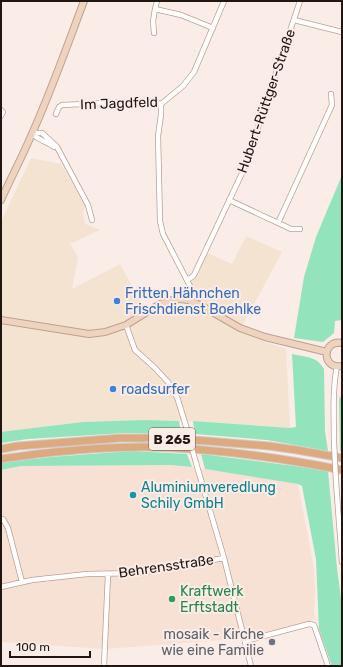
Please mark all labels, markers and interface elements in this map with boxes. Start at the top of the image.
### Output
street label: Hubert-Rüttger-Straße [234,27,299,175]
street label: Im Jagdfeld [80,94,158,113]
place label: Fritten Hähnchen Frischdienst Boehlke [125,285,261,318]
marker: Fritten Hähnchen Frischdienst Boehlke [112,296,122,306]
place label: roadsurfer [121,381,190,398]
marker: roadsurfer [108,384,118,394]
road number: B 265 [149,428,195,450]
place label: Aluminiumveredlung Schily GmbH [141,479,276,512]
marker: Aluminiumveredlung Schily GmbH [128,490,138,500]
street label: Behrensstraße [117,551,215,582]
place label: Kraftwerk Erftstadt [180,583,244,616]
marker: Kraftwerk Erftstadt [167,594,177,604]
place label: mosaik - Kirche wie eine Familie [161,626,264,659]
scale bar [10,633,90,659]
marker: mosaik - Kirche wie eine Familie [267,637,277,647]
text: 100 m [16,640,50,654]

